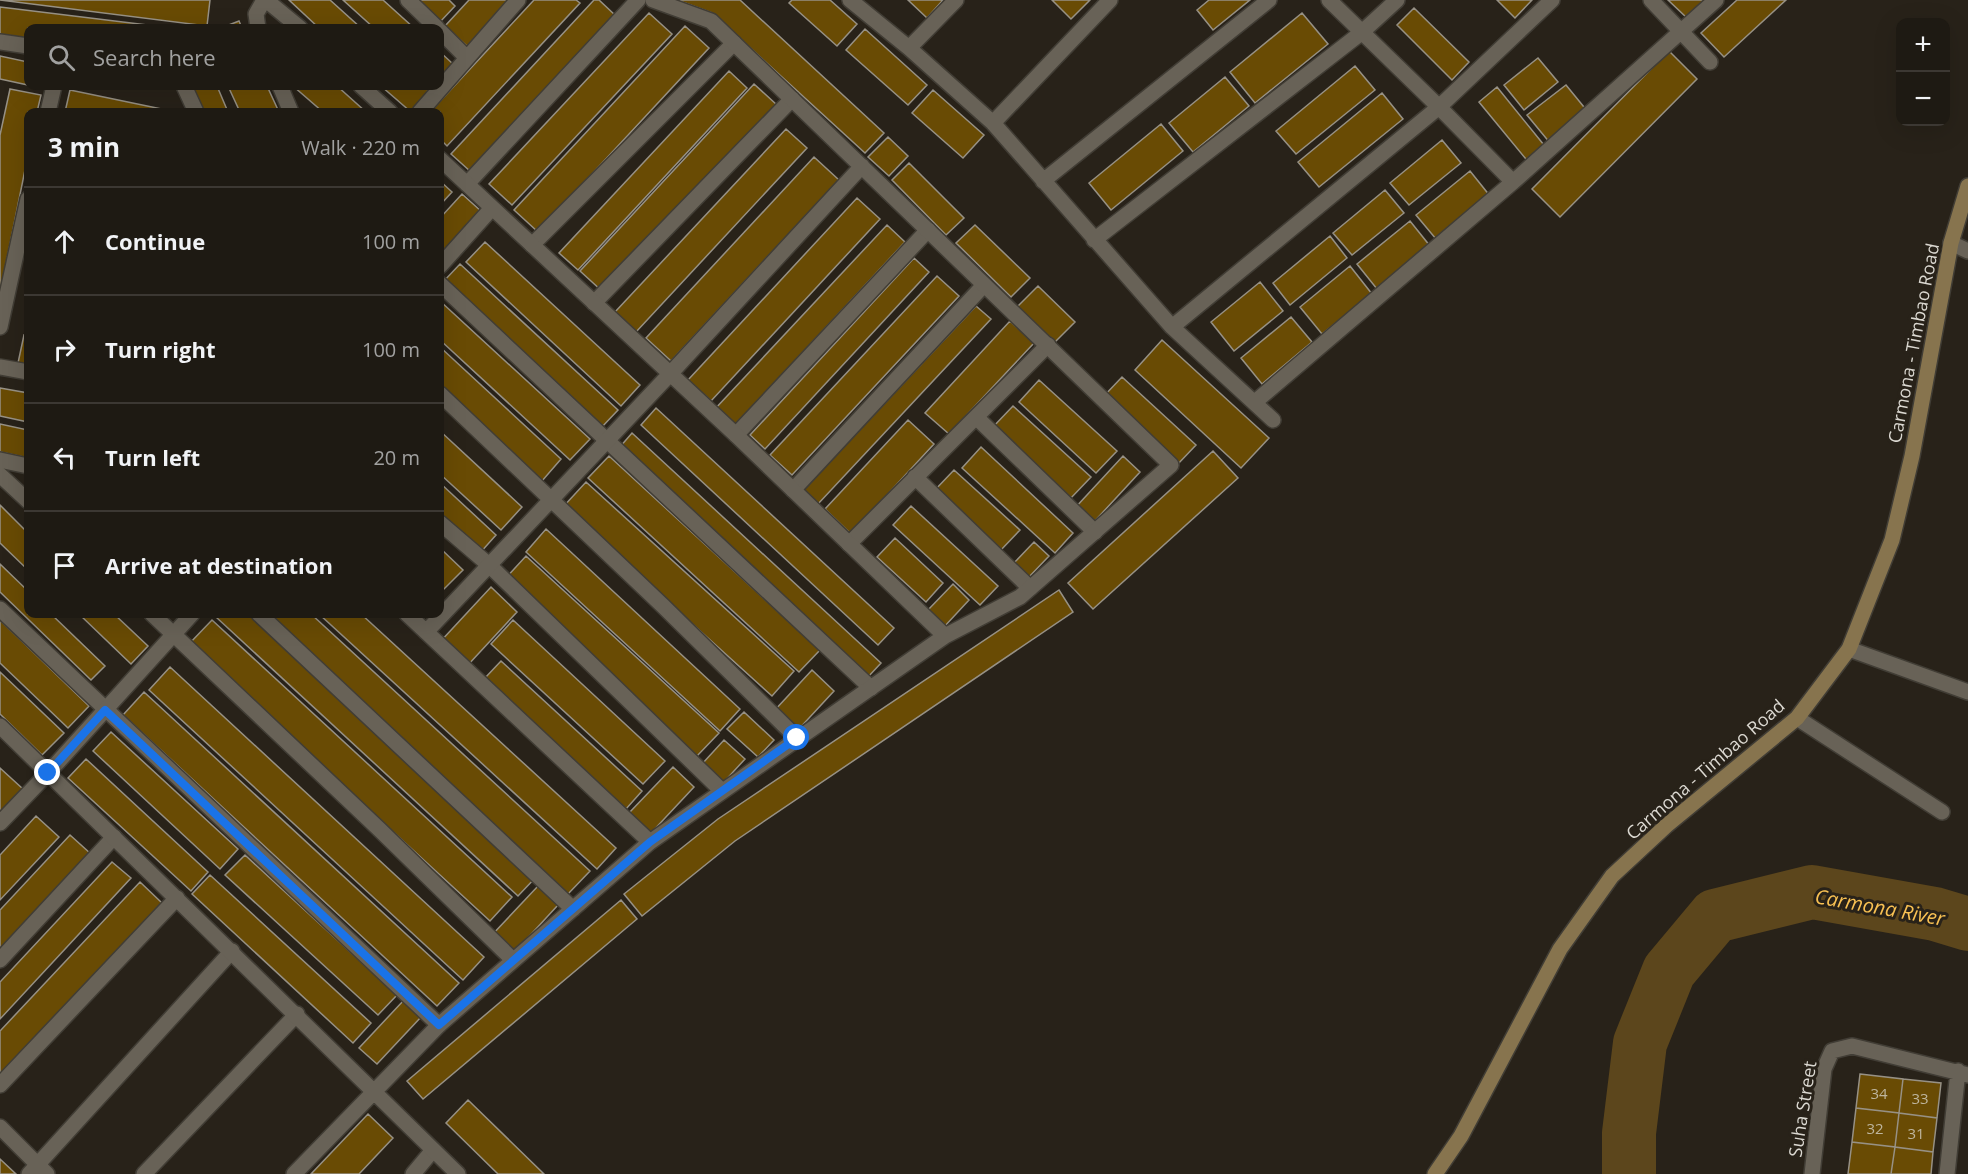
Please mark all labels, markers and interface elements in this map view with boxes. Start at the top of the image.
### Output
map controls [1896,18,1950,126]
button: + [1896,18,1950,72]
search box [24,24,444,90]
icon: search [45,41,78,74]
text: Search here [93,42,216,72]
button: − [1896,72,1950,126]
text: 3 min [48,129,120,165]
text: Walk · 220 m [301,134,420,161]
icon: ahead [48,225,81,258]
text: Continue [105,226,205,256]
text: 100 m [362,228,420,255]
street label: Carmona - Timbao Road [1882,241,1944,445]
icon: right [48,333,81,366]
text: Turn right [105,334,216,364]
text: 100 m [362,336,420,363]
icon: left [48,441,81,474]
text: Turn left [105,442,200,472]
text: 20 m [373,444,420,471]
icon: arrive [48,549,81,582]
text: Arrive at destination [105,550,333,580]
street label: Carmona - Timbao Road [1621,693,1789,845]
route start [783,724,809,750]
route end [34,759,60,785]
water label: Carmona River [1813,882,1948,932]
street label: Suha Street [1783,1059,1821,1159]
house number: 34 [1870,1083,1888,1103]
house number: 33 [1911,1088,1929,1108]
house number: 32 [1866,1118,1884,1138]
house number: 31 [1907,1123,1925,1143]

